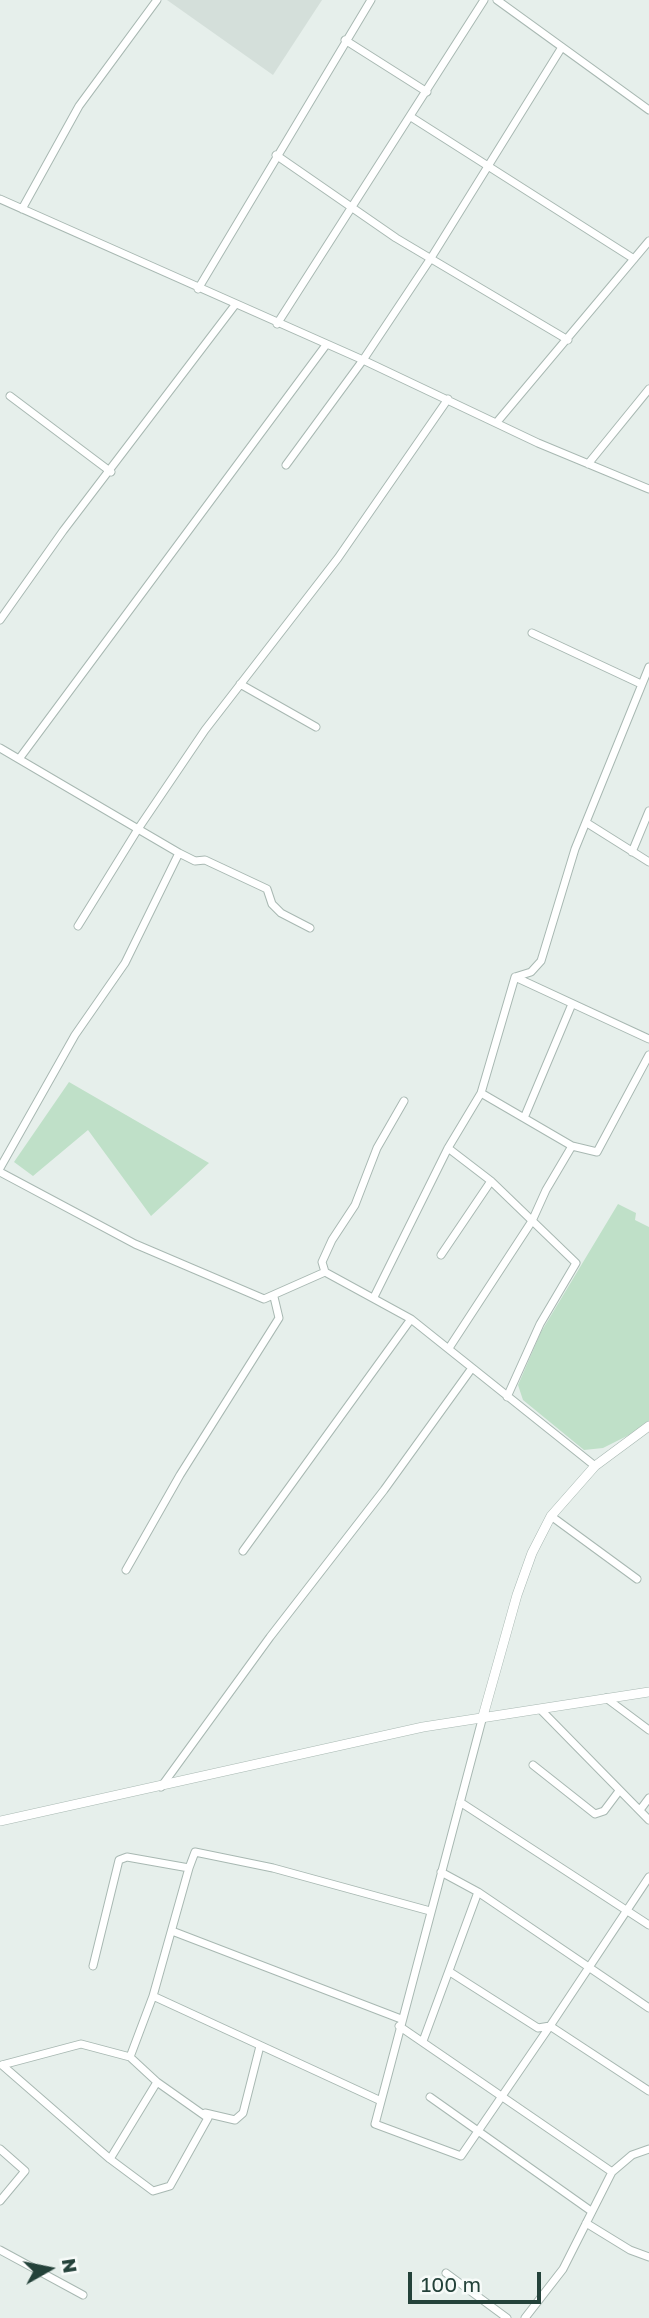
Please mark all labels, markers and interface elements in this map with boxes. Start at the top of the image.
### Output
north arrow [14,2234,84,2304]
text: N [58,2257,83,2275]
scale bar [411,2258,544,2302]
text: 100 m [421,2271,481,2297]

